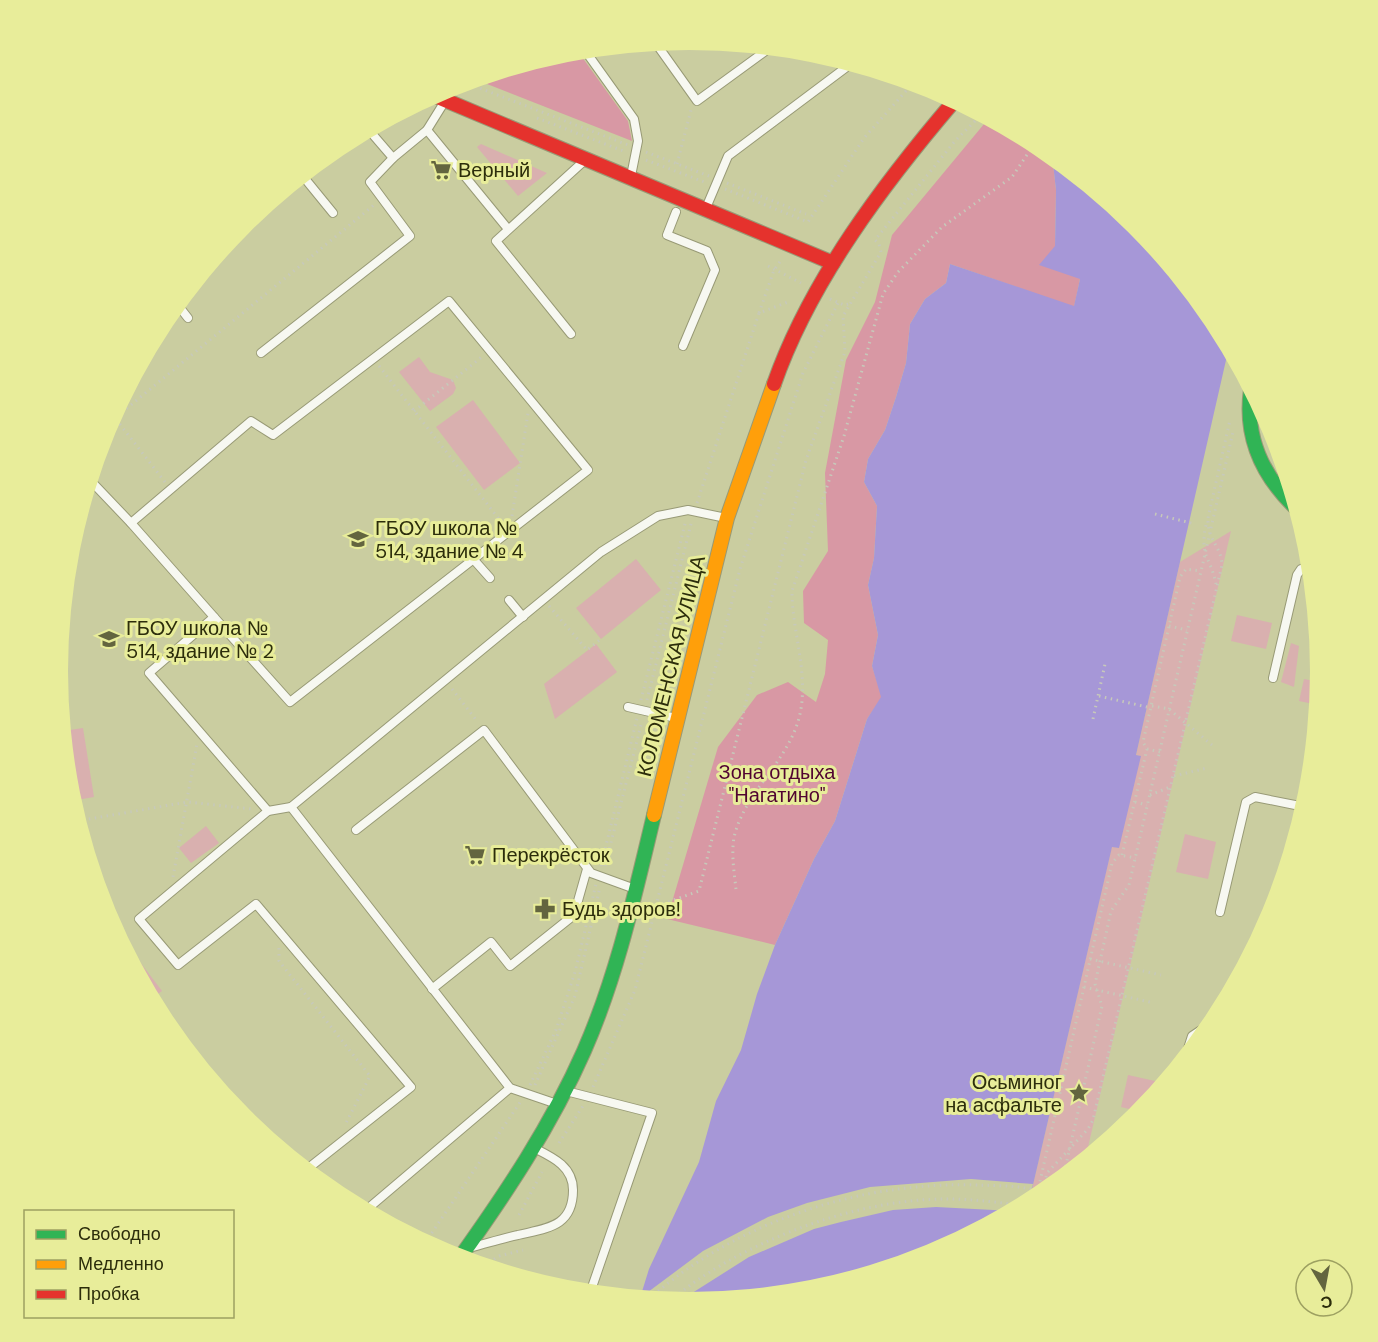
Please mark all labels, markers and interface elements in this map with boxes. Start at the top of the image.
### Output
place label: Верный [458,157,530,183]
supermarket icon: Верный [429,158,453,182]
place label: ГБОУ школа № 514, здание № 4 [375,515,524,564]
school or university icon: ГБОУ школа № 514, здание № 4 [346,527,370,551]
street label: КОЛОМЕНСКАЯ УЛИЦА [631,552,711,779]
place label: ГБОУ школа № 514, здание № 2 [126,615,274,664]
school or university icon: ГБОУ школа № 514, здание № 2 [97,627,121,651]
park label: Зона отдыха "Нагатино" [719,759,836,808]
place label: Перекрёсток [492,842,610,868]
supermarket icon: Перекрёсток [463,843,487,867]
place label: Будь здоров! [562,896,681,922]
pharmacy icon: Будь здоров! [533,897,557,921]
place label: Осьминог на асфальте [945,1069,1062,1118]
place icon: Осьминог на асфальте [1067,1081,1091,1105]
legend [24,1210,234,1318]
text: Свободно [78,1222,161,1246]
text: Медленно [78,1252,164,1276]
north arrow [1294,1258,1354,1318]
text: Пробка [78,1282,141,1306]
text: С [1319,1291,1334,1314]

